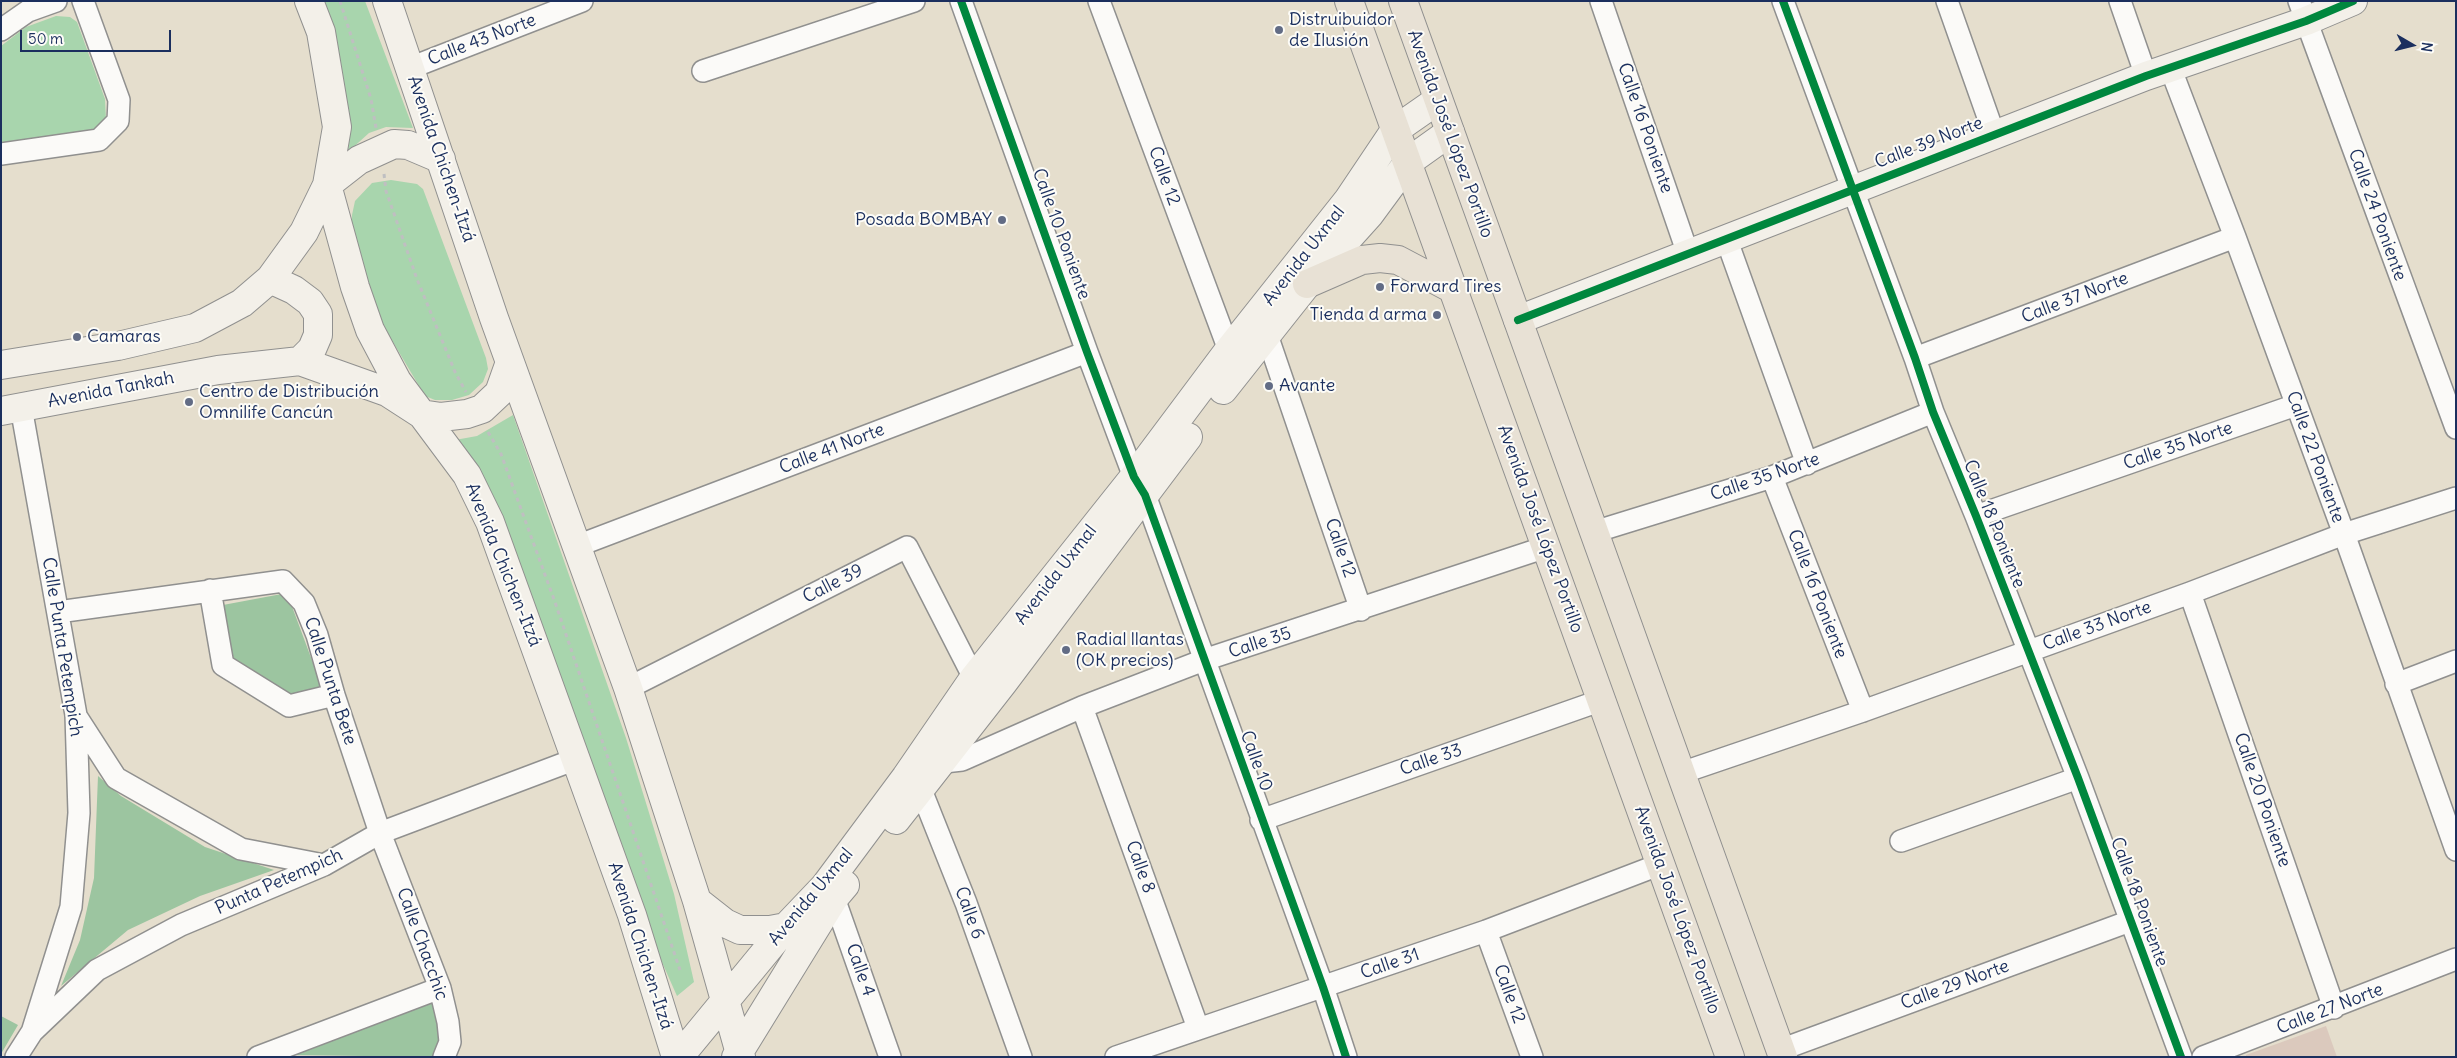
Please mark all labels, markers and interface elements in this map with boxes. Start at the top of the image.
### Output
street label: Calle 43 Norte [425,9,539,71]
place label: Distruibuidor de Ilusión [1289,9,1394,52]
scale bar [22,20,174,52]
north arrow [2387,20,2437,70]
marker: Distruibuidor de Ilusión [1273,24,1285,36]
street label: Avenida José López Portillo [1402,27,1498,241]
text: 50 m [28,29,63,48]
text: N [2417,41,2436,53]
street label: Calle 16 Poniente [1613,60,1677,196]
street label: Avenida Chichen-Itzá [402,73,480,245]
street label: Calle 39 Norte [1872,112,1986,174]
street label: Calle 12 [1143,144,1185,208]
street label: Calle 24 Poniente [2343,146,2411,284]
street label: Calle 10 Poniente [1027,166,1095,302]
street label: Avenida Uxmal [1258,202,1350,310]
place label: Posada BOMBAY [855,209,992,231]
marker: Posada BOMBAY [996,214,1008,226]
street label: Calle 37 Norte [2019,268,2131,328]
place label: Forward Tires [1390,276,1501,298]
marker: Forward Tires [1374,281,1386,293]
place label: Tienda d arma [1310,304,1427,326]
marker: Tienda d arma [1431,309,1443,321]
place label: Camaras [87,326,161,348]
marker: Camaras [71,331,83,343]
street label: Avenida Tankah [46,367,176,413]
place label: Avante [1279,375,1335,397]
marker: Avante [1263,380,1275,392]
place label: Centro de Distribución Omnilife Cancún [199,381,379,424]
street label: Calle 22 Poniente [2281,388,2349,526]
marker: Centro de Distribución Omnilife Cancún [183,396,195,408]
street label: Calle 35 Norte [2120,417,2236,475]
street label: Calle 41 Norte [776,419,888,479]
street label: Avenida José López Portillo [1492,422,1588,636]
street label: Calle 35 Norte [1707,448,1823,506]
street label: Calle 18 Poniente [1958,457,2030,591]
street label: Avenida Chichen-Itzá [460,480,546,650]
street label: Calle 12 [1320,516,1360,580]
street label: Avenida Uxmal [1010,521,1102,629]
street label: Calle 16 Poniente [1782,526,1852,662]
street label: Calle Punta Petempich [37,556,87,738]
street label: Calle 39 [799,560,867,608]
street label: Calle 33 Norte [2040,596,2154,656]
street label: Calle Punta Bete [299,614,361,748]
street label: Calle 35 [1226,623,1294,663]
place label: Radial llantas (OK precios) [1076,629,1184,672]
marker: Radial llantas (OK precios) [1060,644,1072,656]
street label: Calle 10 [1235,728,1277,794]
street label: Calle 20 Poniente [2229,730,2295,870]
street label: Calle 33 [1397,739,1465,781]
street label: Avenida José López Portillo [1629,803,1725,1017]
street label: Calle 18 Poniente [2106,834,2172,970]
street label: Calle 8 [1121,838,1159,896]
street label: Punta Petempich [212,844,346,920]
street label: Avenida Uxmal [764,844,858,950]
street label: Avenida Chichen-Itzá [603,860,677,1032]
street label: Calle 6 [950,884,988,942]
street label: Calle Chacchic [392,885,452,1003]
street label: Calle 4 [841,941,879,999]
street label: Calle 31 [1358,944,1422,984]
street label: Calle 29 Norte [1898,955,2012,1015]
street label: Calle 12 [1488,962,1530,1026]
street label: Calle 27 Norte [2274,979,2386,1039]

